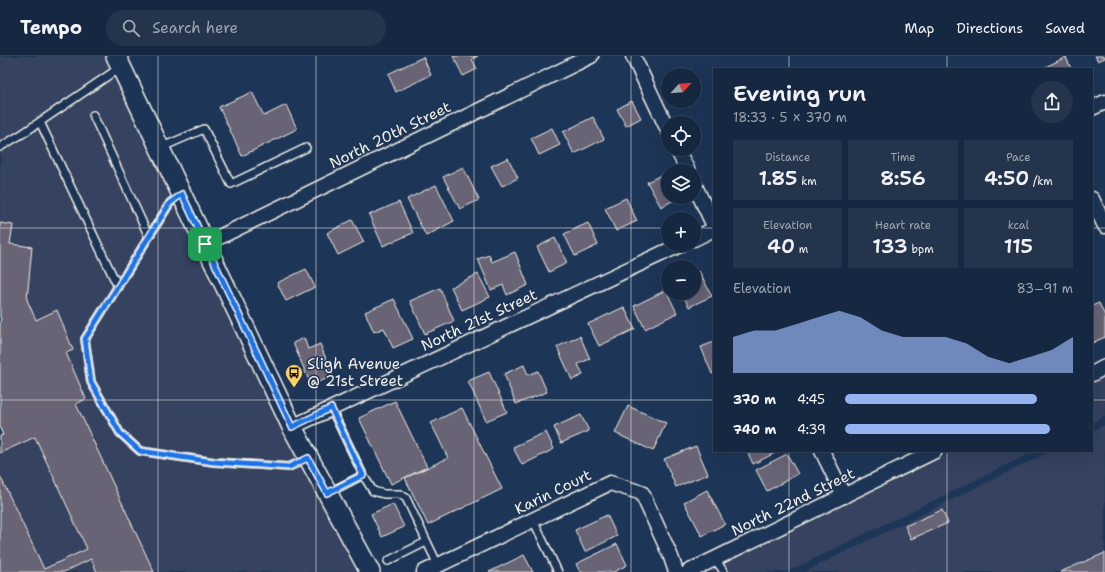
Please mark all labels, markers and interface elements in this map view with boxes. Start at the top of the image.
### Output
search box [106,10,386,46]
text: Tempo [20,15,82,40]
icon: search [120,17,142,39]
text: Search here [152,18,238,38]
text: Map [905,19,935,37]
text: Directions [957,19,1023,37]
text: Saved [1045,19,1085,37]
north arrow [661,68,701,108]
map controls [661,68,701,300]
text: Evening run [733,79,866,108]
button: share [1031,81,1073,123]
street label: North 20th Street [326,97,454,173]
text: 18:33 · 5 × 370 m [733,109,847,126]
button: locate [661,116,701,156]
text: Distance [765,150,810,165]
text: Time [890,150,916,165]
text: Pace [1006,150,1030,165]
button: layers [661,164,701,204]
text: 1.85 [758,165,798,191]
text: 8:56 [880,165,926,191]
text: 4:50 [984,165,1029,191]
text: km [798,174,817,189]
text: /km [1029,174,1053,189]
button: + [661,212,701,252]
text: Elevation [763,218,812,233]
text: Heart rate [875,218,931,233]
text: kcal [1008,218,1029,233]
pin [188,227,222,261]
icon: arrive [194,233,216,255]
text: 40 [767,233,795,259]
text: 133 [872,233,908,259]
text: 115 [1004,233,1033,259]
text: m [795,242,808,257]
text: bpm [908,242,934,257]
button: − [661,260,701,300]
text: Elevation [733,280,791,297]
text: 83–91 m [1017,280,1073,297]
street label: North 21st Street [418,284,540,356]
place label: Sligh Avenue @ 21st Street [307,354,403,391]
bus stop icon: Sligh Avenue @ 21st Street [284,363,304,388]
text: 370 m [733,391,776,408]
text: 4:45 [797,391,825,408]
text: 740 m [733,421,776,438]
text: 4:39 [797,421,826,438]
street label: North 22nd Street [728,463,858,541]
street label: Karin Court [511,465,595,519]

